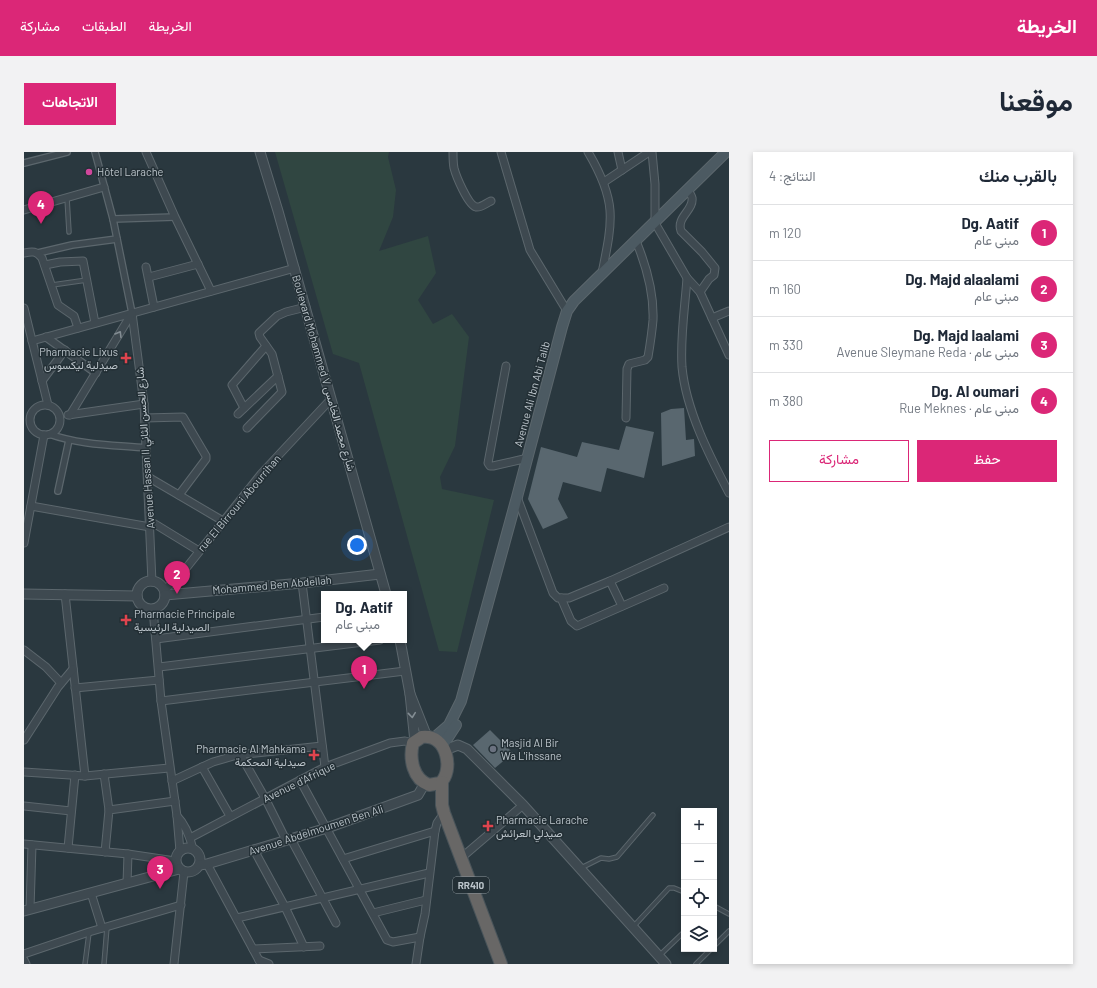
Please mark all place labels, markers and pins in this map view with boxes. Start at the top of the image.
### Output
place label: Hôtel Larache [97,165,163,178]
marker: Hôtel Larache [84,167,94,177]
pin: 4 [28,191,54,224]
place label: Pharmacie Lixus صيدلية ليكسوس [39,345,118,372]
marker: Pharmacie Lixus صيدلية ليكسوس [121,353,131,363]
pin: 2 [164,561,190,594]
place label: Pharmacie Principale الصيدلية الرئيسية [134,607,235,634]
marker: Pharmacie Principale الصيدلية الرئيسية [121,615,131,625]
pin: 1 [351,656,377,689]
place label: Masjid Al Bir Wa L'ihssane [501,736,562,762]
place label: Pharmacie Al Mahkama صيدلية المحكمة [196,742,306,769]
marker: Masjid Al Bir Wa L'ihssane [488,744,498,754]
marker: Pharmacie Al Mahkama صيدلية المحكمة [309,750,319,760]
place label: Pharmacie Larache صيدلي العرائش [496,813,588,843]
marker: Pharmacie Larache صيدلي العرائش [483,821,493,831]
pin: 3 [147,856,173,889]

